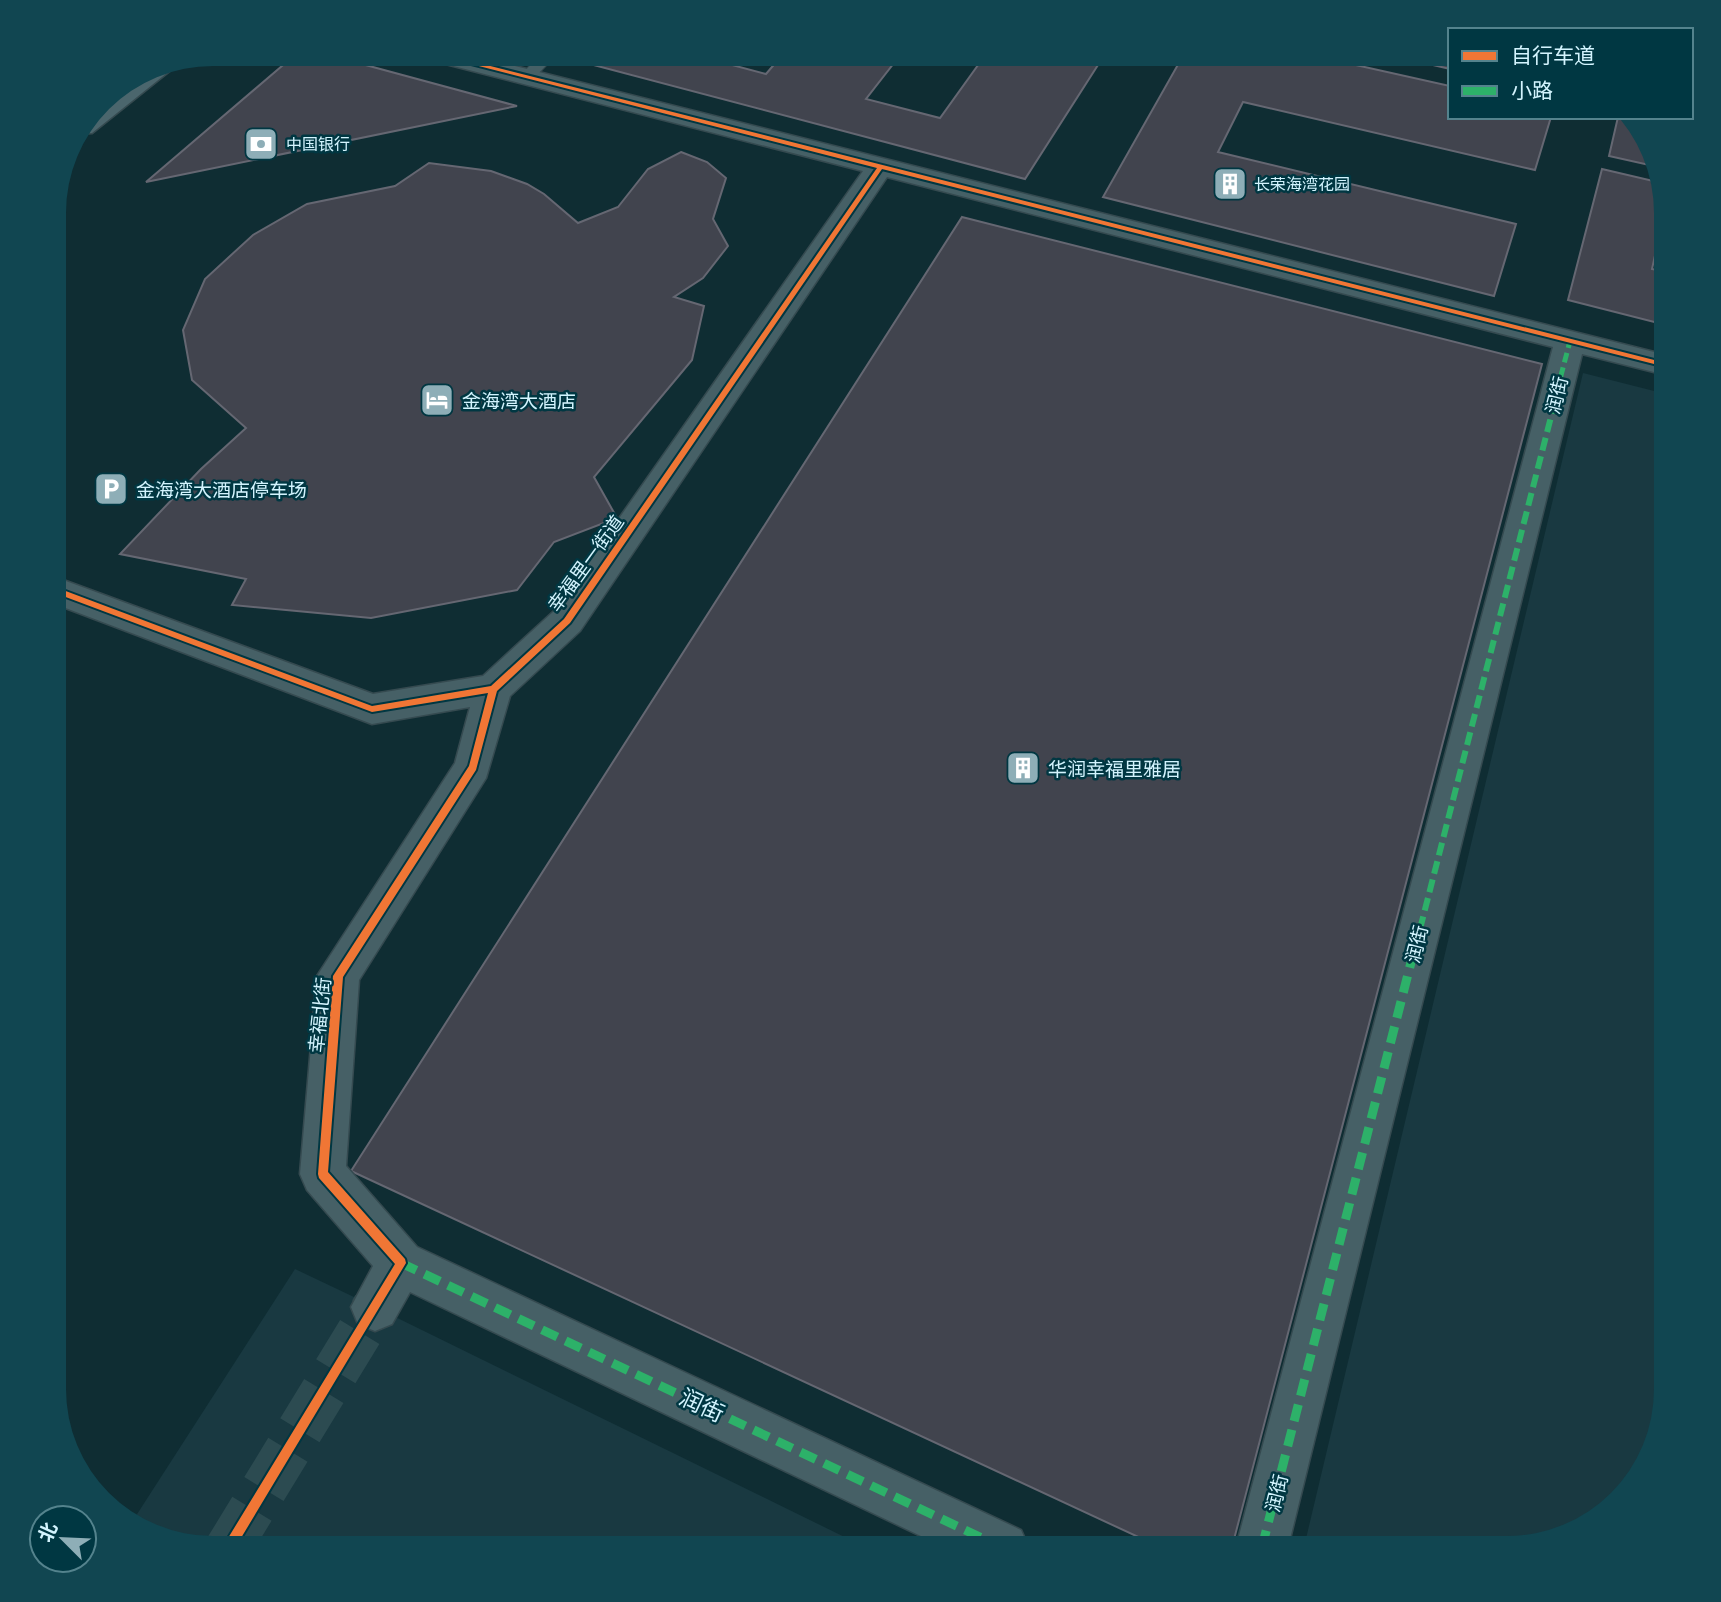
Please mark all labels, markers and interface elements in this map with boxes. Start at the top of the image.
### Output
legend [1448,28,1693,119]
text: 自行车道 [1511,39,1595,71]
text: 小路 [1511,74,1553,106]
bank icon: 中国银行 [242,125,280,163]
place label: 中国银行 [286,132,350,156]
building icon: 长荣海湾花园 [1211,165,1249,203]
place label: 长荣海湾花园 [1254,172,1350,196]
street label: 润街 [1537,373,1575,417]
hotel icon: 金海湾大酒店 [418,381,456,419]
place label: 金海湾大酒店 [462,386,576,415]
parking icon: 金海湾大酒店停车场 [92,470,130,508]
place label: 金海湾大酒店停车场 [136,475,307,504]
street label: 幸福里一街道 [540,508,630,618]
building icon: 华润幸福里雅居 [1004,749,1042,787]
place label: 华润幸福里雅居 [1048,754,1181,783]
street label: 润街 [1397,922,1435,966]
street label: 幸福北街 [301,976,337,1054]
street label: 润街 [674,1379,730,1431]
street label: 润街 [1257,1471,1295,1515]
north arrow [28,1504,98,1574]
text: 北 [30,1517,64,1546]

